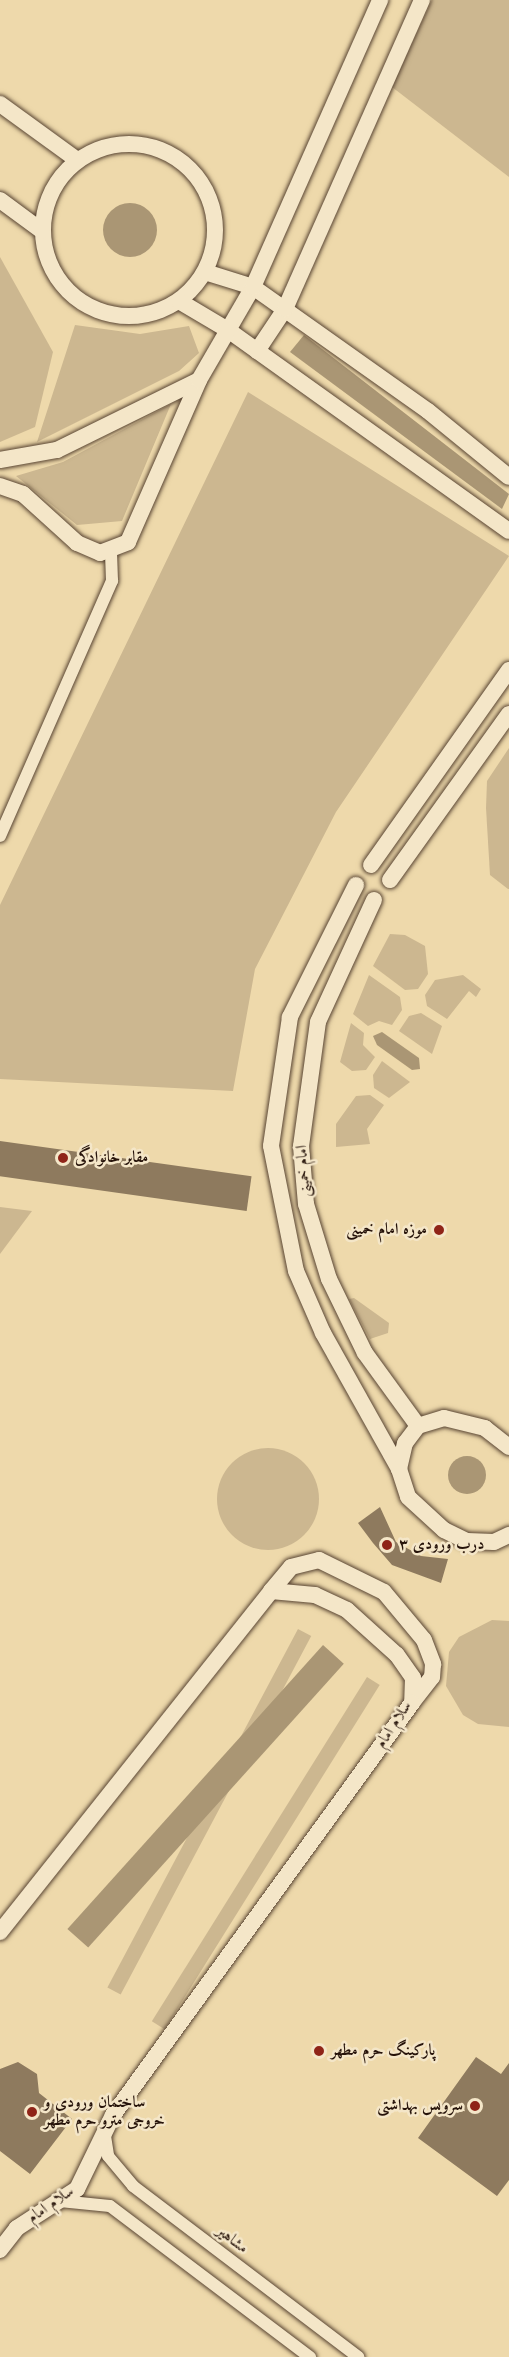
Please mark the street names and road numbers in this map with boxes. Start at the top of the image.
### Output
street label: امام خمینی [293,1144,315,1198]
street label: سلام امام [372,1698,416,1752]
street label: سلام امام [24,2182,78,2228]
street label: مشاهیر [212,2222,252,2258]

